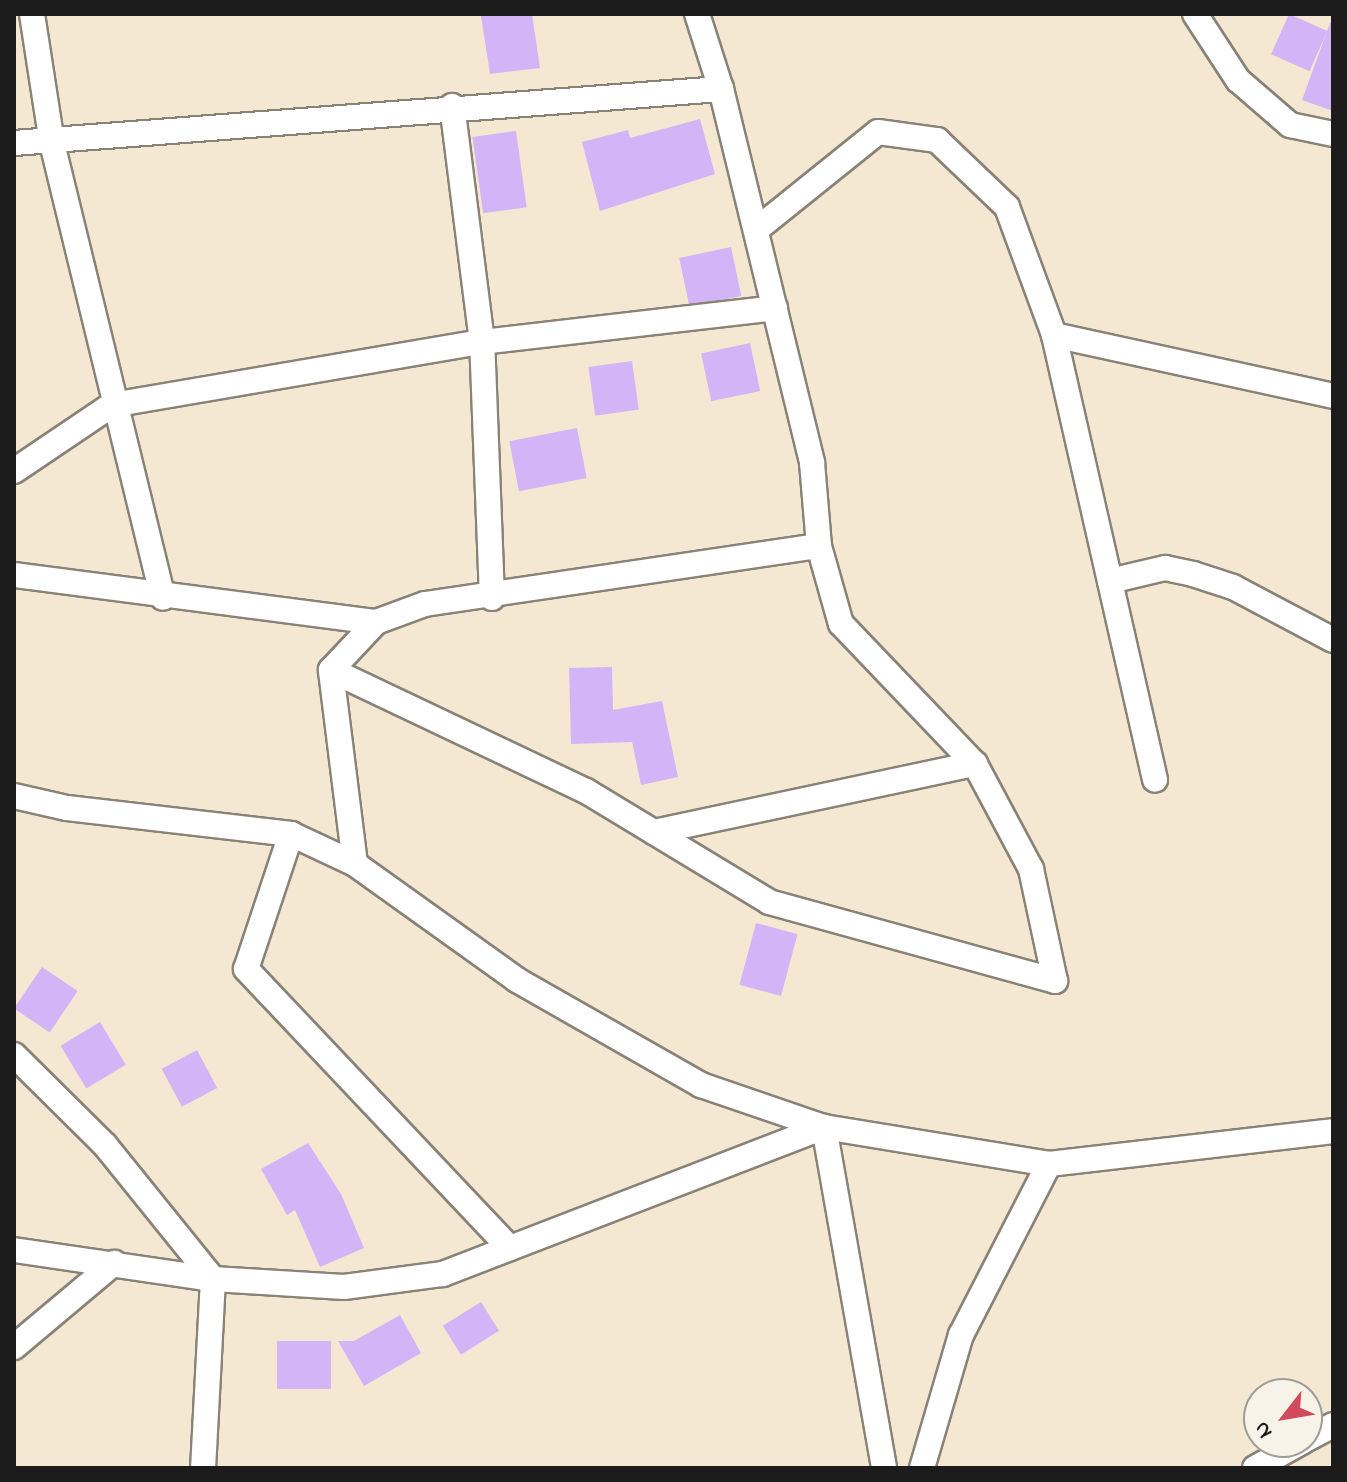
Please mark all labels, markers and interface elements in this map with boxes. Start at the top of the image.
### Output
north arrow [1243,1378,1323,1458]
text: N [1247,1415,1282,1444]

